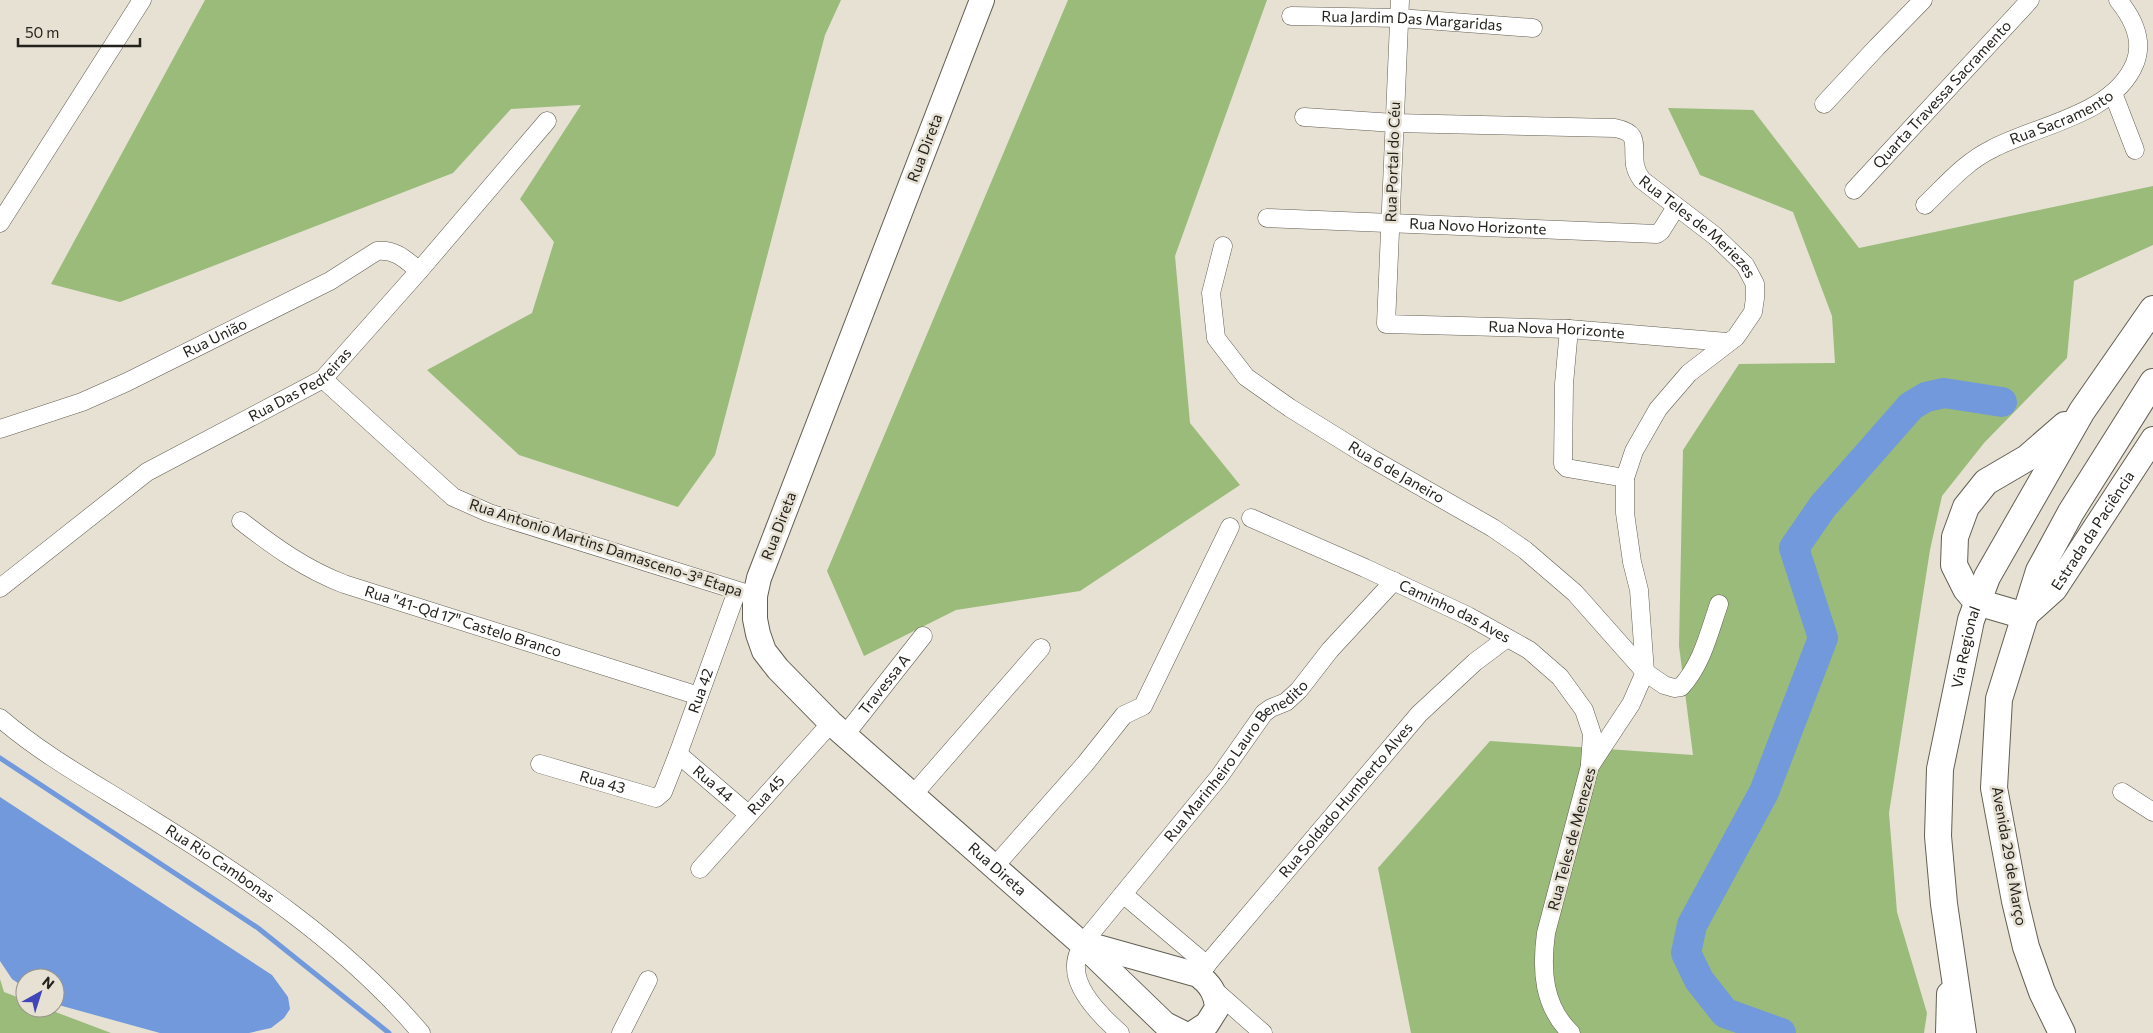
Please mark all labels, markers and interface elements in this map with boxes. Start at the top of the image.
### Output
street label: Rua Jardim Das Margaridas [1321,7,1503,34]
scale bar [18,15,140,47]
street label: Quarta Travessa Sacramento [1869,16,2015,172]
text: 50 m [25,23,59,41]
street label: Rua Sacramento [2007,86,2116,148]
street label: Rua Portal do Céu [1381,101,1403,223]
street label: Rua Direta [903,111,945,184]
street label: Rua Teles de Meriezes [1636,171,1760,281]
street label: Rua Novo Horizonte [1409,214,1547,237]
street label: Rua União [180,314,250,361]
street label: Rua Nova Horizonte [1488,317,1626,342]
street label: Rua Das Pedreiras [245,343,355,425]
street label: Rua 6 de Janeiro [1345,437,1448,506]
street label: Estrada da Paciência [2047,467,2138,593]
street label: Rua Direta [757,489,799,562]
street label: Rua Antonio Martins Damasceno-3ª Etapa [467,494,745,600]
street label: Caminho das Aves [1396,575,1514,646]
street label: Rua "41-Qd 17" Castelo Branco [363,581,564,660]
street label: Via Regional [1947,603,1983,690]
street label: Travessa A [854,650,913,718]
street label: Rua 42 [684,666,716,715]
street label: Rua Marinheiro Lauro Benedito [1160,676,1311,845]
street label: Rua Soldado Humberto Alves [1275,718,1416,881]
street label: Rua 44 [690,761,737,805]
street label: Rua Teles de Menezes [1543,765,1599,912]
street label: Rua 43 [578,766,628,797]
street label: Rua 45 [743,771,788,818]
street label: Avenida 29 de Março [1989,785,2031,927]
street label: Rua Rio Cambonas [163,820,279,906]
street label: Rua Direta [965,838,1031,899]
north arrow [15,968,65,1018]
text: N [39,973,58,992]

